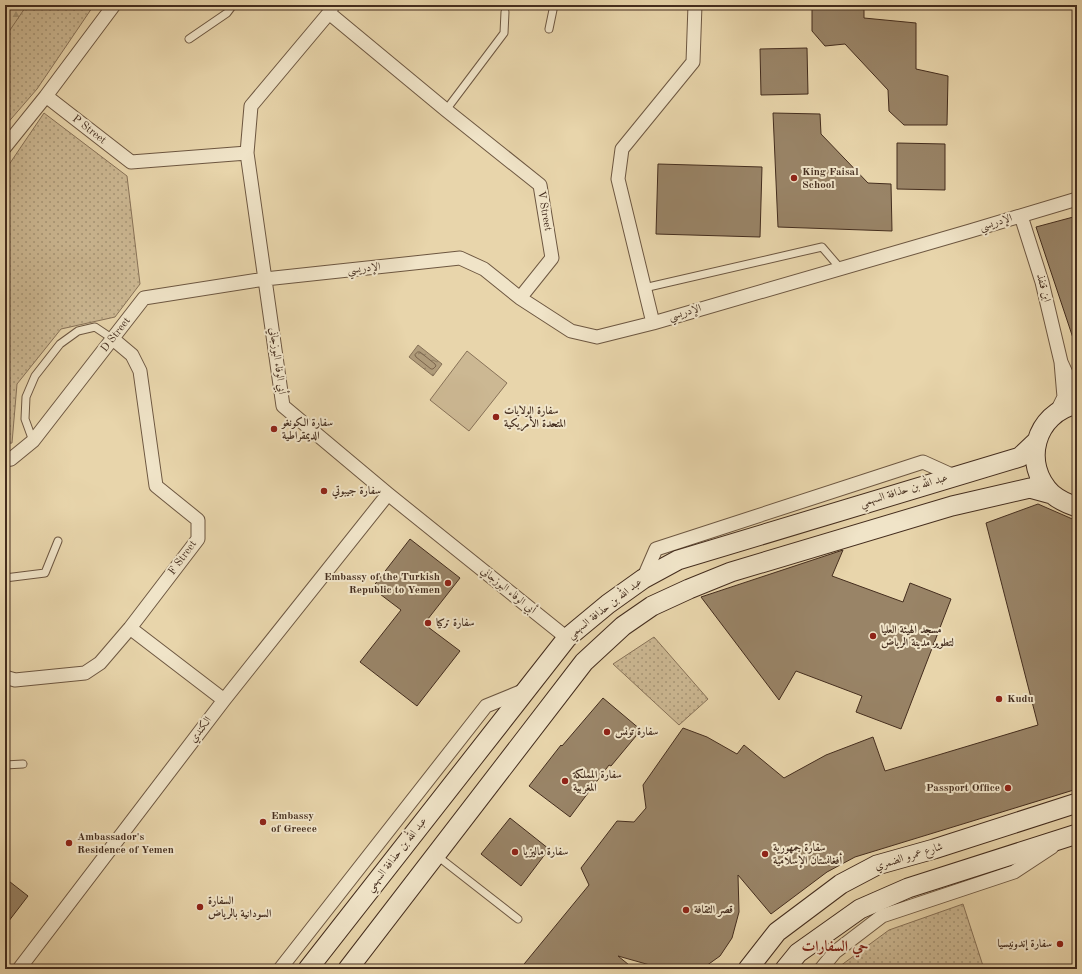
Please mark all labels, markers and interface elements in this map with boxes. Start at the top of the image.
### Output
street label: P Street [70,113,108,147]
place label: King Faisal School [802,167,859,191]
marker: King Faisal School [789,173,799,183]
street label: V Street [535,190,553,232]
street label: الإدريسي [978,213,1015,237]
street label: الإدريسي [347,262,382,280]
street label: ابن قنفذ [1034,273,1052,303]
street label: الإدريسي [667,303,704,327]
street label: D Street [99,315,133,354]
street label: أبي الوفاء البوزجاني [265,326,291,396]
place label: سفارة الولايات المتحدة الأمريكية [504,404,566,432]
marker: سفارة الولايات المتحدة الأمريكية [491,412,501,422]
place label: سفارة الكونغو الديمقراطية [281,416,333,443]
marker: سفارة الكونغو الديمقراطية [269,424,279,434]
street label: عبد الله بن حذافة السهمي [857,468,950,513]
place label: سفارة جيبوتي [331,485,381,499]
marker: سفارة جيبوتي [319,486,329,496]
street label: F Street [167,539,199,577]
street label: أبي الوفاء البوزجاني [477,562,540,618]
place label: Embassy of the Turkish Republic to Yemen [324,572,440,596]
street label: عبد الله بن حذافة السهمي [563,573,647,644]
marker: Embassy of the Turkish Republic to Yemen [443,578,453,588]
place label: سفارة تركيا [436,617,474,629]
marker: سفارة تركيا [423,618,433,628]
place label: مسجد الهيئة العليا لتطوير مدينة الرياض [881,624,954,650]
marker: مسجد الهيئة العليا لتطوير مدينة الرياض [868,631,878,641]
marker: Kudu [994,694,1004,704]
place label: Kudu [1007,694,1034,705]
street label: الكندي [187,714,216,746]
place label: سفارة تونس [615,726,658,739]
marker: سفارة تونس [602,727,612,737]
place label: سفارة المملكة المغربية [572,768,622,795]
marker: سفارة المملكة المغربية [560,776,570,786]
place label: Passport Office [926,783,1000,794]
marker: Passport Office [1003,783,1013,793]
place label: Embassy of Greece [271,811,317,835]
street label: عبد الله بن حذافة السهمي [361,813,432,897]
marker: Embassy of Greece [258,817,268,827]
place label: Ambassador's Residence of Yemen [77,832,174,856]
marker: Ambassador's Residence of Yemen [64,838,74,848]
street label: شارع عمرو الضمري [874,841,945,875]
place label: سفارة جمهورية أفغانستان الإسلامية [773,842,843,868]
place label: سفارة ماليزيا [523,846,568,858]
marker: سفارة ماليزيا [510,847,520,857]
marker: سفارة جمهورية أفغانستان الإسلامية [760,849,770,859]
place label: السفارة السودانية بالرياض [208,895,271,920]
marker: السفارة السودانية بالرياض [195,902,205,912]
place label: قصر الثقافة [694,904,733,917]
marker: قصر الثقافة [681,905,691,915]
place label: سفارة إندونيسيا [998,938,1052,951]
district label: حي السفارات [801,939,869,958]
marker: سفارة إندونيسيا [1055,939,1065,949]

